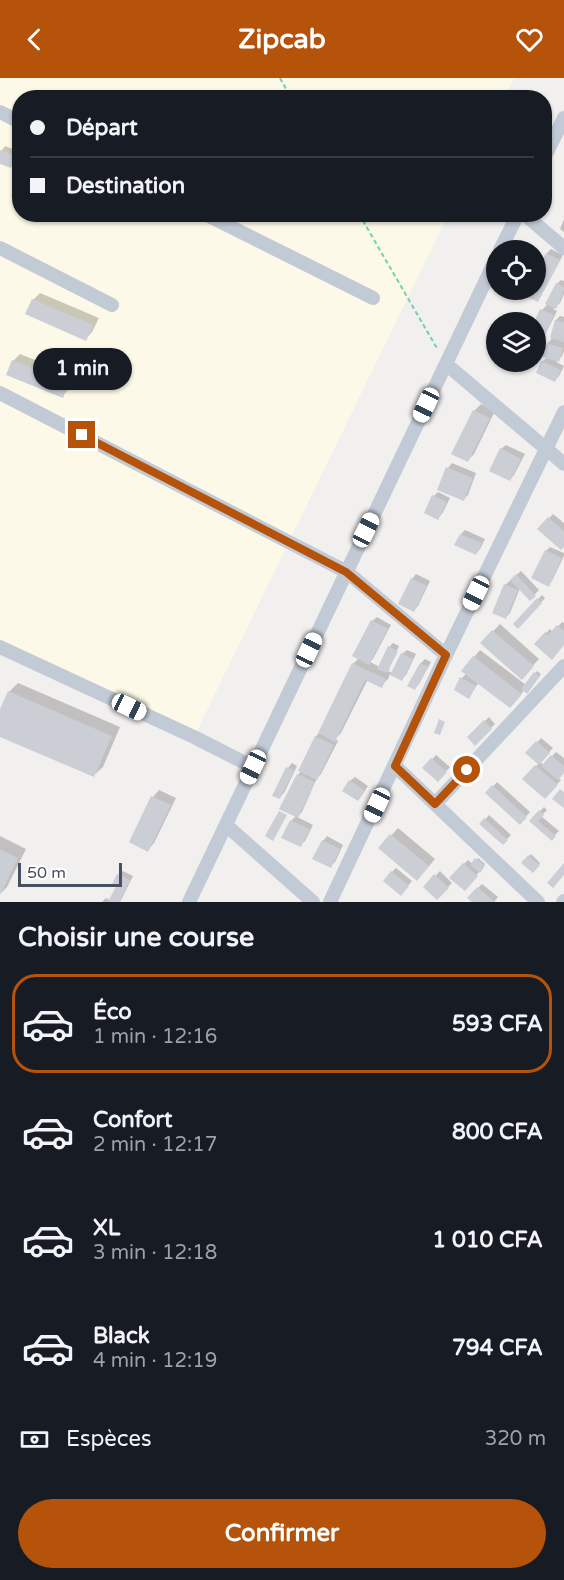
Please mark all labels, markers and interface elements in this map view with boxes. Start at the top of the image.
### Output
icon: back [18,23,51,56]
text: Zipcab [238,23,326,56]
icon: heart [513,23,546,56]
text: Départ [66,115,138,141]
text: Destination [66,173,185,199]
map controls [486,240,546,372]
button: locate [486,240,546,300]
button: layers [486,312,546,372]
callout: 1 min [32,348,132,390]
text: 1 min [56,357,109,381]
car [410,385,442,425]
route end [68,421,95,448]
car [350,510,382,550]
car [460,573,492,613]
car [293,630,325,670]
car [109,691,149,723]
car [237,747,269,787]
route start [453,756,480,783]
car [361,785,393,825]
scale bar [18,860,122,887]
text: 50 m [27,863,66,883]
text: Choisir une course [18,921,254,954]
icon: car [21,997,75,1051]
text: Éco [93,999,132,1025]
text: 593 CFA [452,1011,543,1037]
text: 1 min · 12:16 [93,1025,217,1049]
icon: car [21,1105,75,1159]
text: Confort [93,1107,172,1133]
text: 800 CFA [452,1119,543,1145]
text: 2 min · 12:17 [93,1133,217,1157]
icon: car [21,1213,75,1267]
text: XL [93,1215,120,1241]
text: 1 010 CFA [432,1227,543,1253]
text: 3 min · 12:18 [93,1241,217,1265]
icon: car [21,1321,75,1375]
text: Black [93,1323,150,1349]
text: 794 CFA [452,1335,543,1361]
text: 4 min · 12:19 [93,1349,217,1373]
icon: cash [18,1423,51,1456]
text: Espèces [66,1426,151,1452]
text: 320 m [485,1427,546,1451]
button: Confirmer [18,1499,546,1568]

